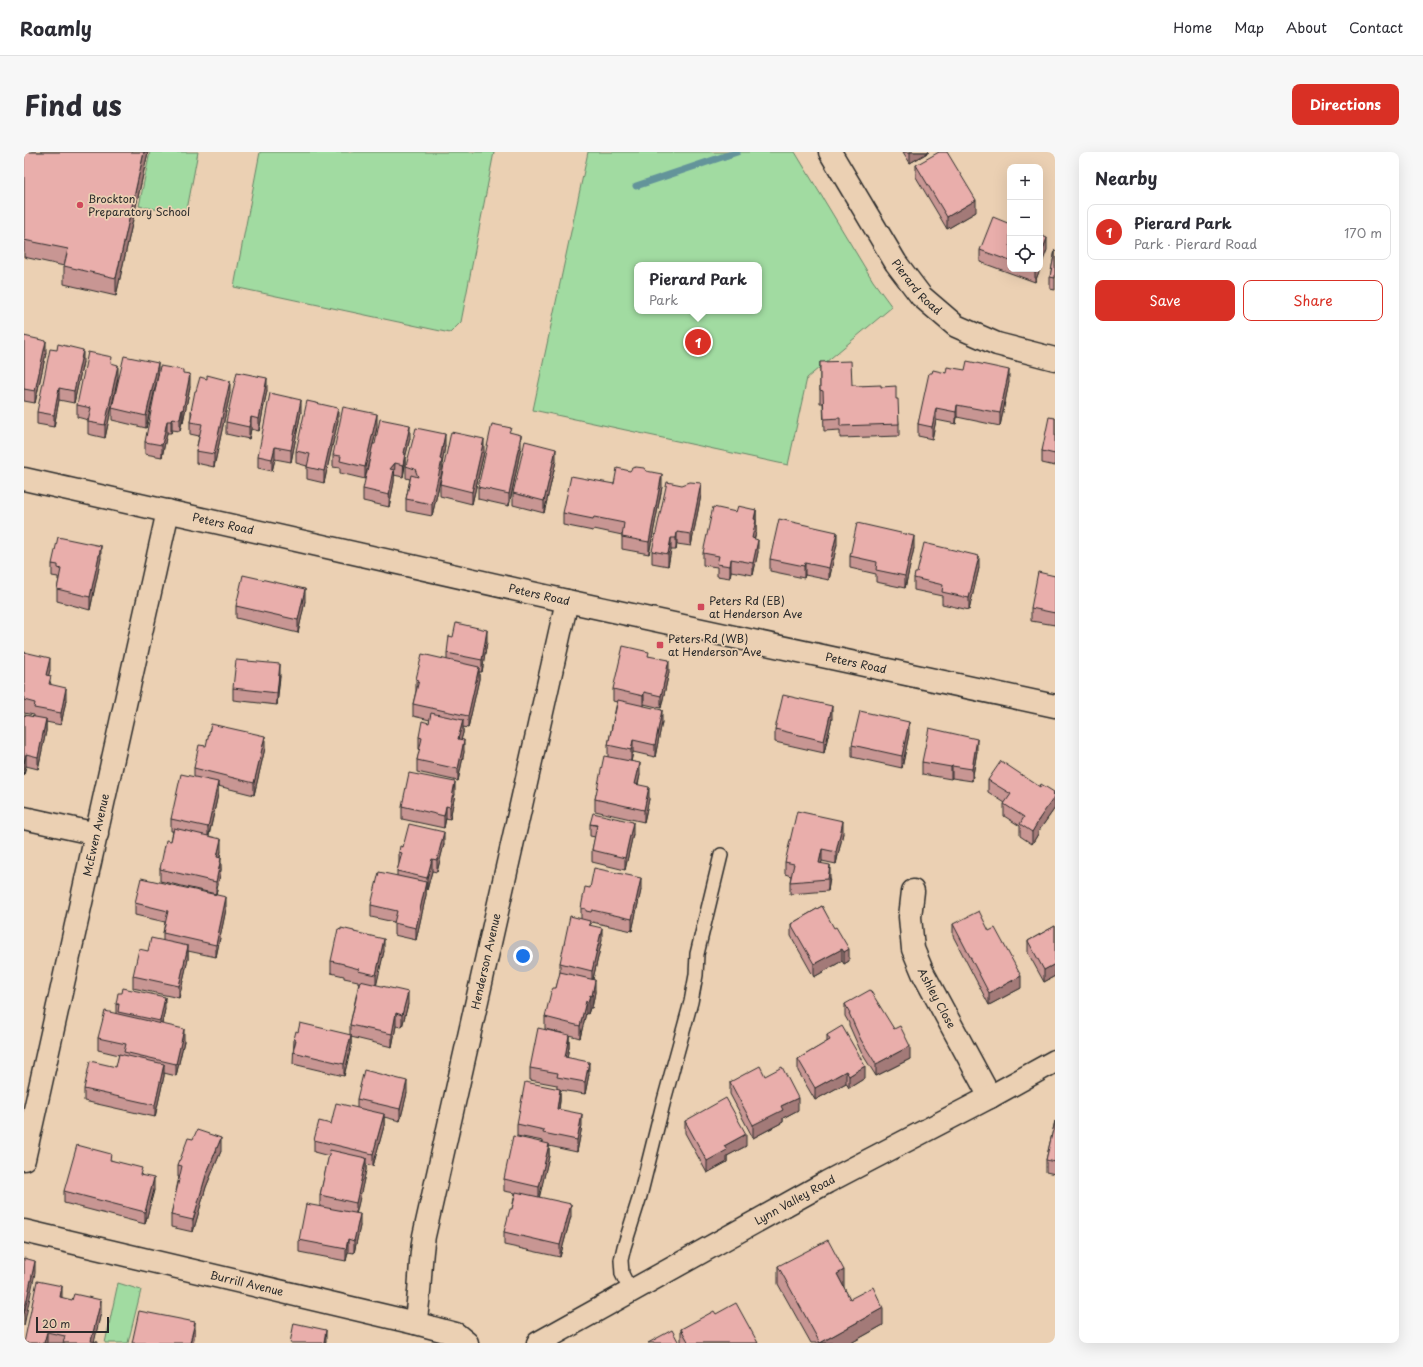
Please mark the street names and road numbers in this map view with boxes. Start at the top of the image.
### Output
street label: Pierard Road [888,255,946,319]
street label: Peters Road [191,508,256,538]
street label: Peters Road [507,579,572,609]
street label: Peters Road [824,648,888,678]
street label: McEwen Avenue [78,792,113,878]
street label: Henderson Avenue [466,911,504,1011]
street label: Ashley Close [914,965,960,1031]
street label: Lynn Valley Road [751,1170,838,1229]
street label: Burrill Avenue [209,1266,285,1300]

